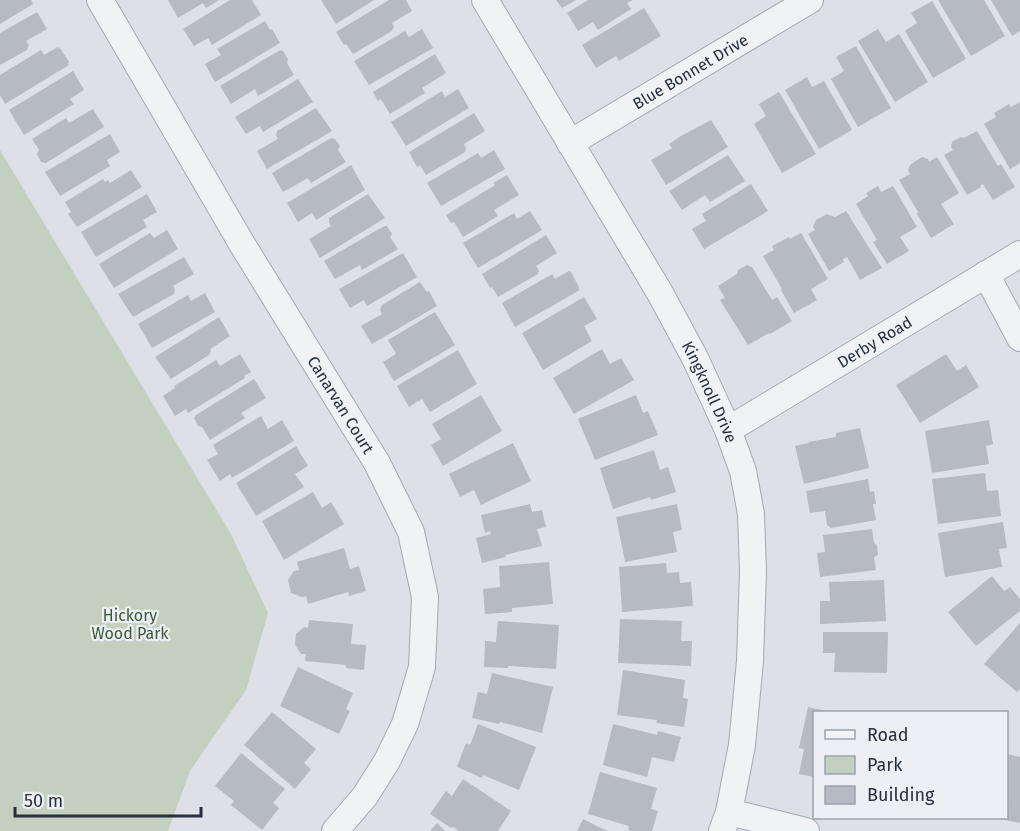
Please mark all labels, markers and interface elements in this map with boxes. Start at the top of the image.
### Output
street label: Blue Bonnet Drive [629,30,752,113]
street label: Derby Road [834,312,915,372]
street label: Kingknoll Drive [678,338,741,445]
street label: Canarvan Court [303,353,378,457]
park label: Hickory Wood Park [91,606,169,643]
legend [813,711,1008,819]
text: Road [867,724,909,746]
text: Park [867,754,903,776]
scale bar [15,780,201,818]
text: Building [867,784,935,806]
text: 50 m [24,790,63,812]

